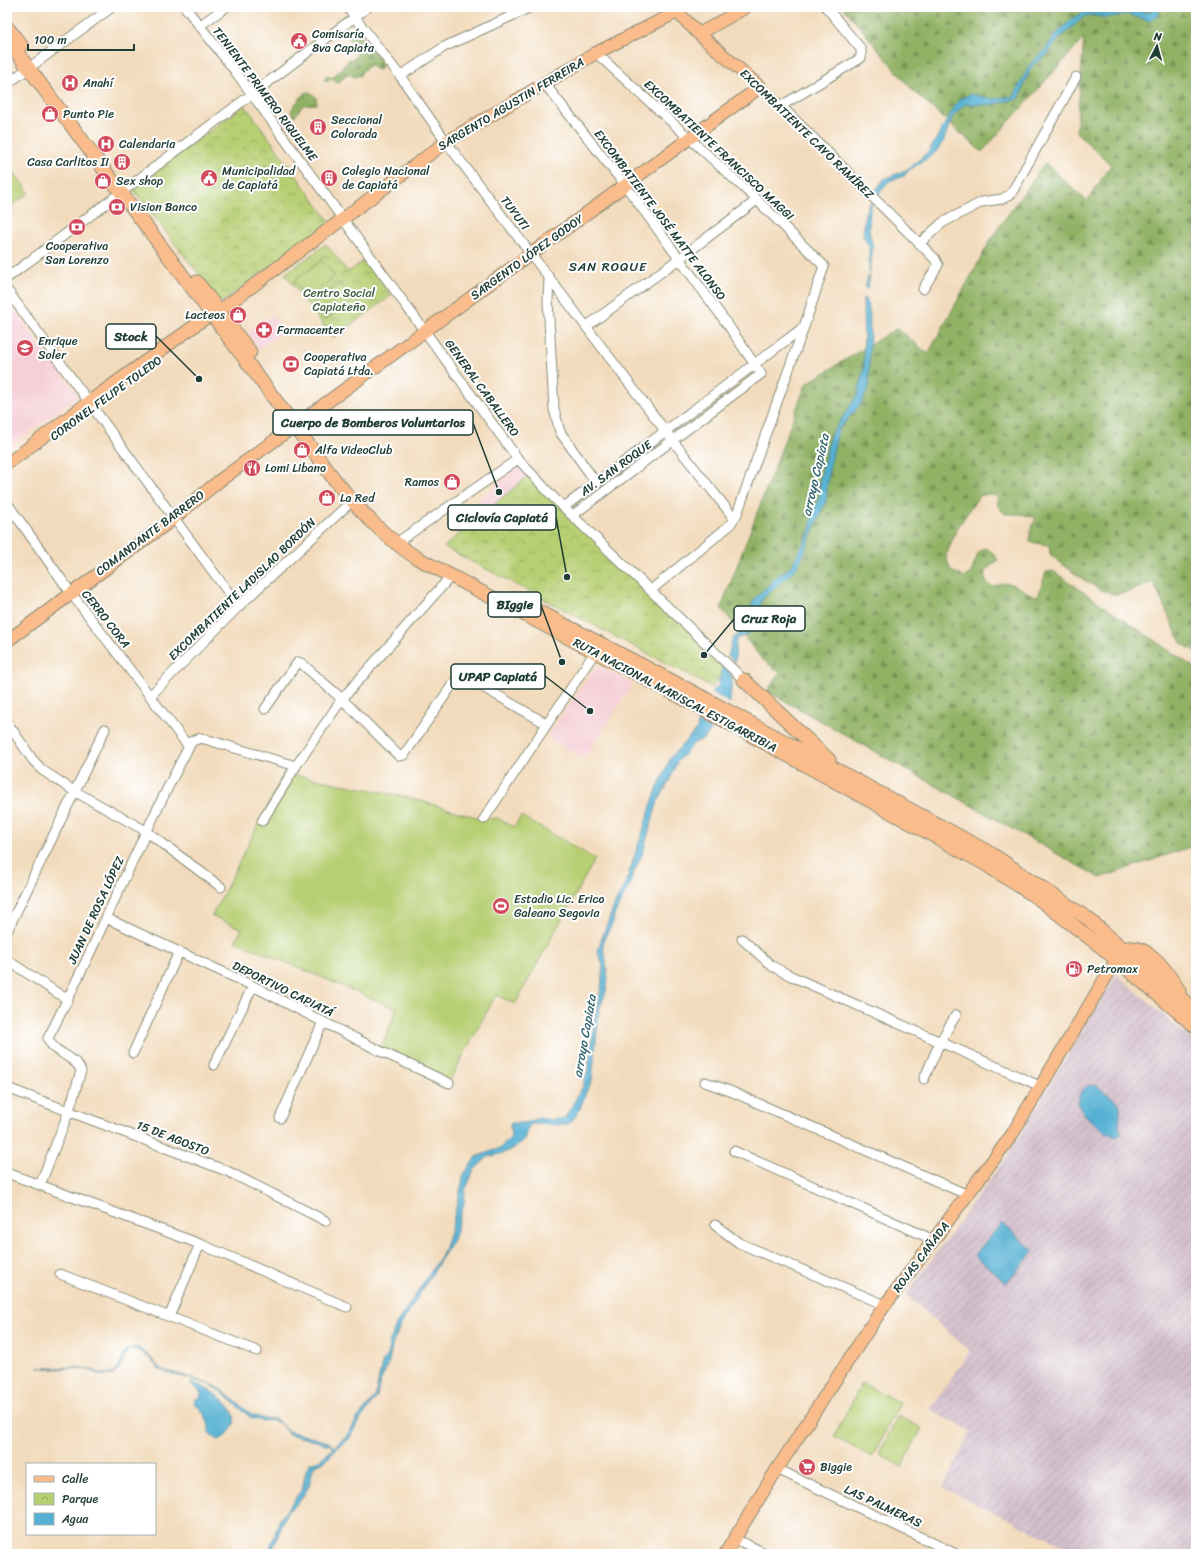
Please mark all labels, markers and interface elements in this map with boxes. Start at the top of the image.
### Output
street label: TENIENTE PRIMERO RIQUELME [207,22,324,167]
place label: Comisaría 8va Capiata [312,23,375,59]
scale bar [28,26,134,52]
north arrow [1137,26,1177,66]
text: N [1152,27,1163,46]
text: 100 m [34,29,67,51]
public building icon: Comisaría 8va Capiata [289,31,309,51]
street label: SARGENTO AGUSTIN FERREIRA [433,51,589,157]
street label: EXCOMBATIENTE CAYO RAMÍREZ [734,63,880,205]
place label: Anahí [82,72,115,94]
hospital icon: Anahí [60,73,80,93]
street label: EXCOMBATIENTE FRANCISCO MAGGI [639,74,800,226]
place label: Punto Pie [63,103,114,125]
shop icon: Punto Pie [40,104,60,124]
place label: Seccional Colorada [331,109,382,145]
building icon: Seccional Colorada [308,117,328,137]
street label: EXCOMBATIENTE JOSÉ MATTE ALONSO [588,125,732,306]
place label: Calendaria [119,133,176,155]
hospital icon: Calendaria [96,134,116,154]
place label: Casa Carlitos II [27,151,109,173]
building icon: Casa Carlitos II [112,152,132,172]
place label: Municipalidad de Capiatá [222,160,296,196]
place label: Colegio Nacional de Capiatá [342,160,430,196]
public building icon: Municipalidad de Capiatá [199,168,219,188]
building icon: Colegio Nacional de Capiatá [319,168,339,188]
place label: Sex shop [116,170,164,192]
shop icon: Sex shop [93,171,113,191]
street label: TUYUTI [495,191,536,235]
place label: Vision Banco [130,196,197,218]
bank icon: Vision Banco [107,197,127,217]
street label: SARGENTO LÓPEZ GODOY [466,208,589,306]
bank icon: Cooperativa San Lorenzo [67,217,87,237]
place label: Cooperativa San Lorenzo [45,235,109,271]
district label: SAN ROQUE [569,255,647,278]
park label: Centro Social Capiateño [303,282,375,318]
place label: Lacteos [185,304,225,326]
shop icon: Lacteos [228,305,248,325]
place label: Farmacenter [277,319,345,341]
pharmacy icon: Farmacenter [254,320,274,340]
callout: Stock [106,324,156,349]
text: Stock [113,325,148,348]
place label: Enrique Soler [38,330,78,366]
street label: GENERAL CABALLERO [439,334,525,442]
school or university icon: Enrique Soler [15,338,35,358]
place label: Cooperativa Capiatá Ltda. [304,346,374,382]
street label: CORONEL FELIPE TOLEDO [45,349,167,447]
bank icon: Cooperativa Capiatá Ltda. [281,354,301,374]
callout: Cuerpo de Bomberos Voluntarios [273,410,473,435]
text: Cuerpo de Bomberos Voluntarios [280,411,466,434]
water label: arroyo Capiata [795,430,836,519]
street label: AV. SAN ROQUE [574,433,658,502]
place label: Alfa VideoClub [314,439,393,461]
shop icon: Alfa VideoClub [292,440,312,460]
place label: Lomi Libano [265,457,326,479]
restaurant icon: Lomi Libano [242,458,262,478]
place label: Ramos [405,471,439,493]
shop icon: Ramos [442,472,462,492]
street label: COMANDANTE BARRERO [90,484,210,582]
place label: La Red [340,487,376,509]
shop icon: La Red [317,488,337,508]
callout: Ciclovía Capiatá [448,505,556,530]
text: Ciclovía Capiatá [455,506,548,529]
street label: EXCOMBATIENTE LADISLAO BORDÓN [163,512,322,666]
street label: CERRO CORA [76,585,136,653]
callout: BIggie [488,592,541,617]
text: BIggie [497,593,534,616]
callout: Cruz Roja [734,606,805,631]
text: Cruz Roja [741,607,797,630]
street label: RUTA NACIONAL MARISCAL ESTIGARRIBIA [569,632,781,758]
callout: UPAP Capiatá [451,664,545,689]
text: UPAP Capiatá [459,665,538,688]
street label: JUAN DE ROSA LÓPEZ [61,852,131,969]
place label: Estadio Lic. Erico Galeano Segovia [514,888,605,924]
sports icon: Estadio Lic. Erico Galeano Segovia [491,896,511,916]
street label: DEPORTIVO CAPIATÁ [228,955,340,1024]
place label: Petromax [1087,958,1139,980]
fuel station icon: Petromax [1064,959,1084,979]
water label: arroyo Capiata [566,991,603,1079]
street label: 15 DE AGOSTO [133,1114,213,1162]
street label: ROJAS CAÑADA [887,1216,955,1297]
place label: Biggie [820,1456,852,1478]
supermarket icon: Biggie [797,1457,817,1477]
legend [26,1463,156,1535]
text: Calle [62,1468,89,1490]
street label: LAS PALMERAS [840,1478,926,1534]
text: Parque [62,1488,99,1510]
text: Agua [61,1508,89,1530]

